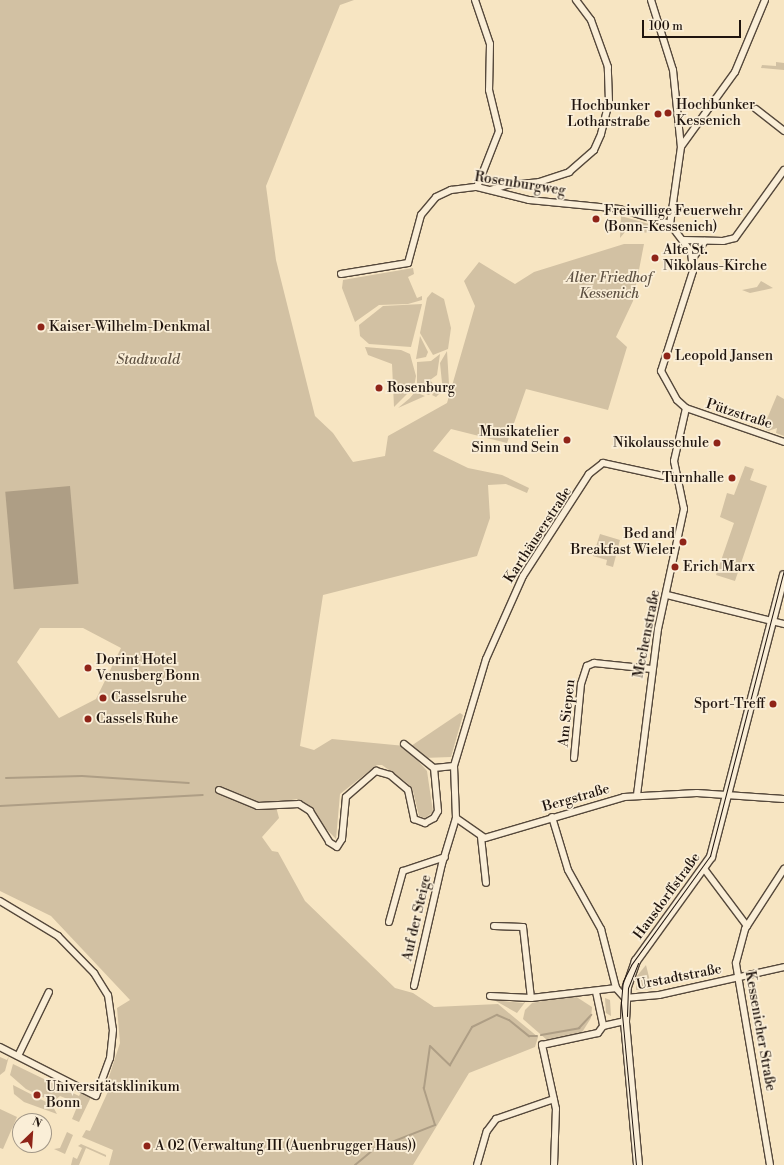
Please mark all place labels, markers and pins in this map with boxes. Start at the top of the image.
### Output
place label: Hochbunker Kessenich [676,97,755,130]
place label: Hochbunker Lotharstraße [567,98,650,130]
marker: Hochbunker Kessenich [663,108,673,118]
marker: Hochbunker Lotharstraße [653,109,663,119]
place label: Freiwillige Feuerwehr (Bonn-Kessenich) [604,203,743,236]
marker: Freiwillige Feuerwehr (Bonn-Kessenich) [591,214,601,224]
place label: Alte St. Nikolaus-Kirche [663,242,767,274]
marker: Alte St. Nikolaus-Kirche [650,253,660,263]
place label: Kaiser-Wilhelm-Denkmal [49,319,210,335]
marker: Kaiser-Wilhelm-Denkmal [36,322,46,332]
place label: Leopold Jansen [675,348,773,364]
marker: Leopold Jansen [662,351,672,361]
place label: Rosenburg [387,380,455,396]
marker: Rosenburg [374,383,384,393]
place label: Musikatelier Sinn und Sein [472,424,559,456]
marker: Musikatelier Sinn und Sein [562,435,572,445]
place label: Nikolausschule [613,435,709,451]
marker: Nikolausschule [712,438,722,448]
place label: Turnhalle [662,470,724,486]
marker: Turnhalle [727,473,737,483]
place label: Bed and Breakfast Wieler [570,526,675,558]
marker: Bed and Breakfast Wieler [678,537,688,547]
place label: Erich Marx [683,559,755,575]
marker: Erich Marx [670,562,680,572]
place label: Dorint Hotel Venusberg Bonn [96,652,200,684]
marker: Dorint Hotel Venusberg Bonn [83,663,93,673]
place label: Casselsruhe [111,690,187,706]
marker: Casselsruhe [98,693,108,703]
place label: Sport-Treff [694,696,765,712]
marker: Sport-Treff [768,699,778,709]
place label: Cassels Ruhe [96,711,178,727]
marker: Cassels Ruhe [83,714,93,724]
place label: Universitätsklinikum Bonn [46,1079,180,1112]
marker: Universitätsklinikum Bonn [31,1089,43,1101]
place label: A 02 (Verwaltung III (Auenbrugger Haus)) [155,1138,416,1154]
marker: A 02 (Verwaltung III (Auenbrugger Haus)) [142,1141,152,1151]

